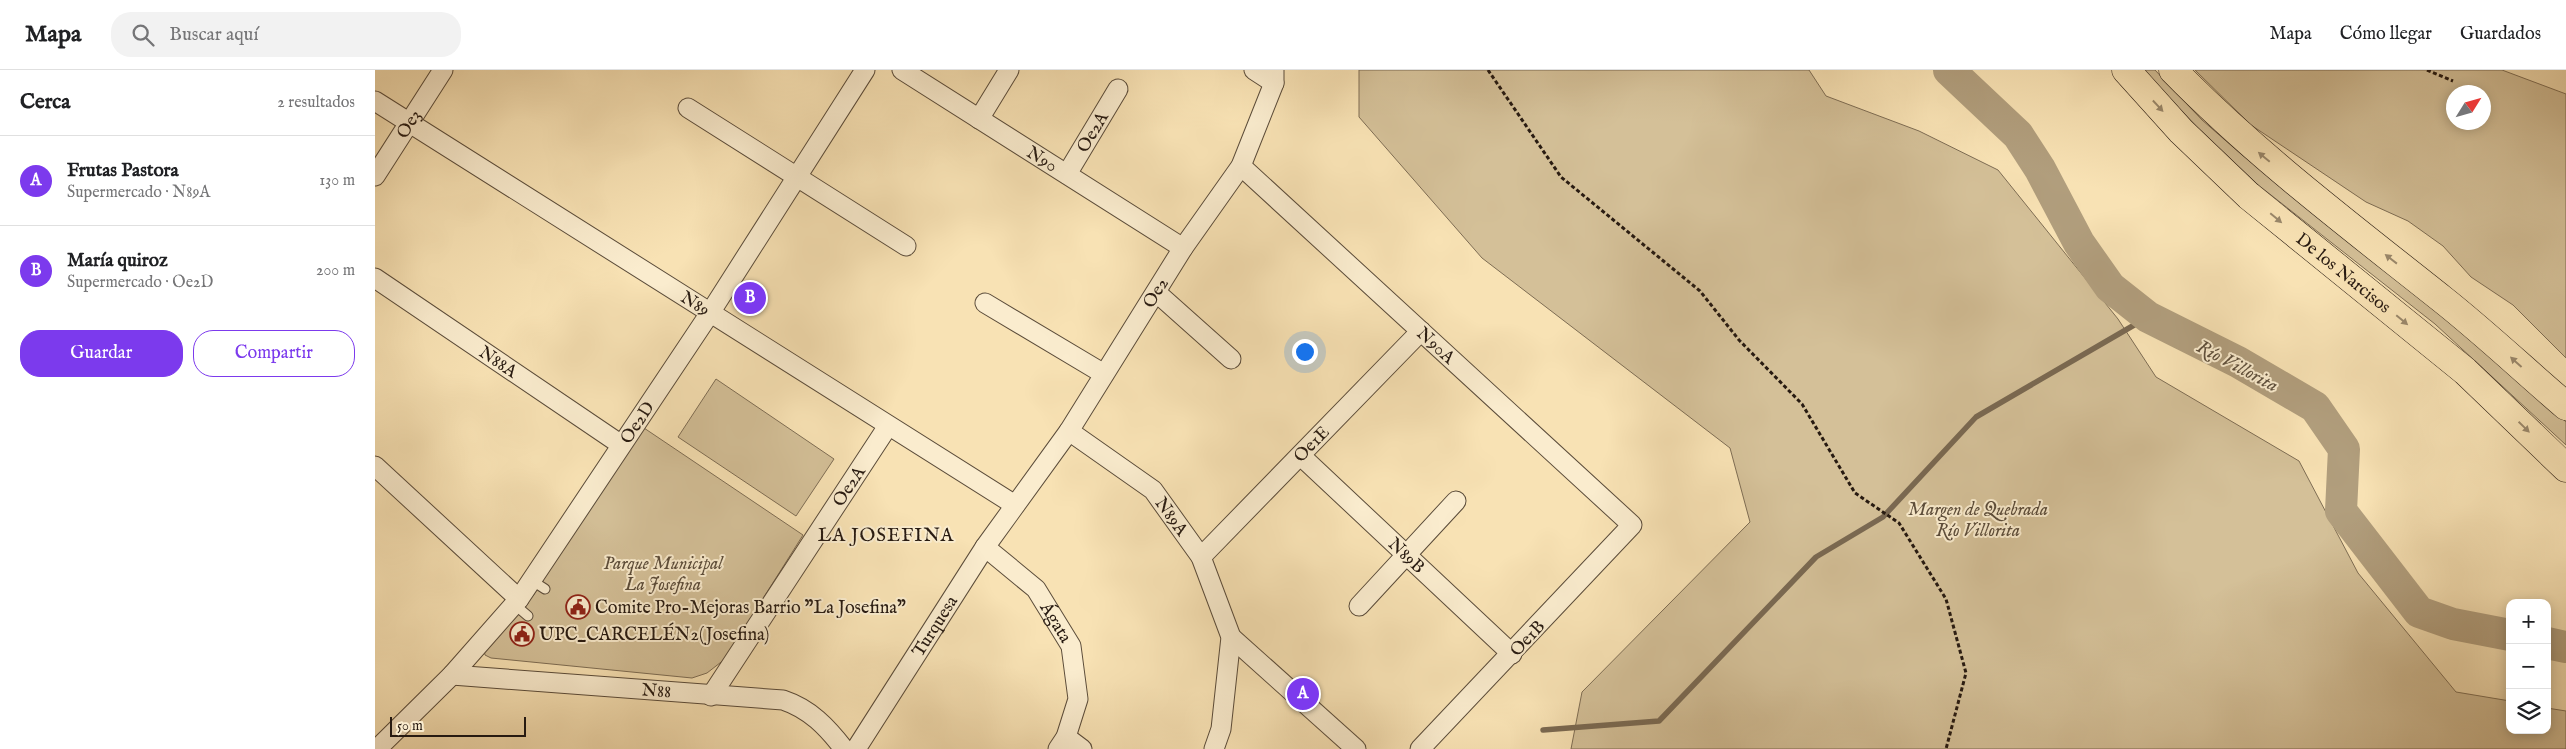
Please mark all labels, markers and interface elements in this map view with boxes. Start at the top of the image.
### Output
search box [111,12,461,57]
text: Mapa [25,19,81,50]
icon: search [129,21,157,49]
text: Buscar aquí [169,23,258,47]
text: Mapa [2269,23,2312,46]
text: Cómo llegar [2340,23,2432,46]
text: Guardados [2460,23,2541,46]
north arrow [2446,85,2491,130]
text: Cerca [20,89,70,116]
text: 2 resultados [277,93,355,113]
one-way arrow [2152,100,2164,112]
street label: Oe3 [392,106,427,143]
street label: Oe2A [1072,107,1115,157]
street label: N90 [1022,142,1061,178]
one-way arrow [2258,152,2270,163]
text: Frutas Pastora [67,159,179,183]
text: A [31,171,41,191]
text: 130 m [319,171,355,191]
text: Supermercado · N89A [67,183,210,203]
one-way arrow [2269,213,2282,224]
street label: De los Narcisos [2290,228,2395,319]
text: María quiroz [67,249,168,273]
one-way arrow [2384,254,2397,265]
text: B [31,261,41,281]
text: 200 m [316,261,355,281]
text: Supermercado · Oe2D [67,273,213,293]
street label: Oe2 [1138,274,1175,313]
pin: B [734,279,766,317]
street label: N89 [676,287,714,322]
one-way arrow [2395,315,2408,326]
street label: N90A [1411,323,1460,370]
button: Guardar [20,330,183,377]
button: Compartir [193,330,355,377]
water label: Río Villorita [2192,335,2282,398]
your location [1292,339,1318,365]
street label: N88A [474,342,522,385]
one-way arrow [2510,357,2523,368]
street label: Oe2D [616,398,661,449]
one-way arrow [2518,421,2530,433]
street label: Oe1E [1289,422,1335,468]
street label: Oe2A [828,462,872,512]
street label: N89A [1149,493,1193,542]
park label: Margen de Quebrada Río Villorita [1908,499,2048,543]
district label: LA JOSEFINA [818,524,955,548]
street label: N89B [1382,533,1429,579]
park label: Parque Municipal La Josefina [603,553,724,597]
street label: Turquesa [908,592,964,662]
public building icon: Comite Pro-Mejoras Barrio "La Josefina" [565,594,591,620]
street label: Ágata [1033,596,1076,648]
place label: Comite Pro-Mejoras Barrio "La Josefina" [595,597,906,620]
map controls [2506,599,2551,734]
button: + [2506,599,2551,644]
street label: Oe1B [1505,616,1551,662]
public building icon: UPC_CARCELÉN2(Josefina) [509,621,535,647]
place label: UPC_CARCELÉN2(Josefina) [539,622,769,647]
button: − [2506,644,2551,689]
pin: A [1287,675,1319,713]
street label: N88 [641,679,672,705]
button: layers [2506,689,2551,734]
scale bar [390,714,526,737]
text: 50 m [397,717,423,735]

